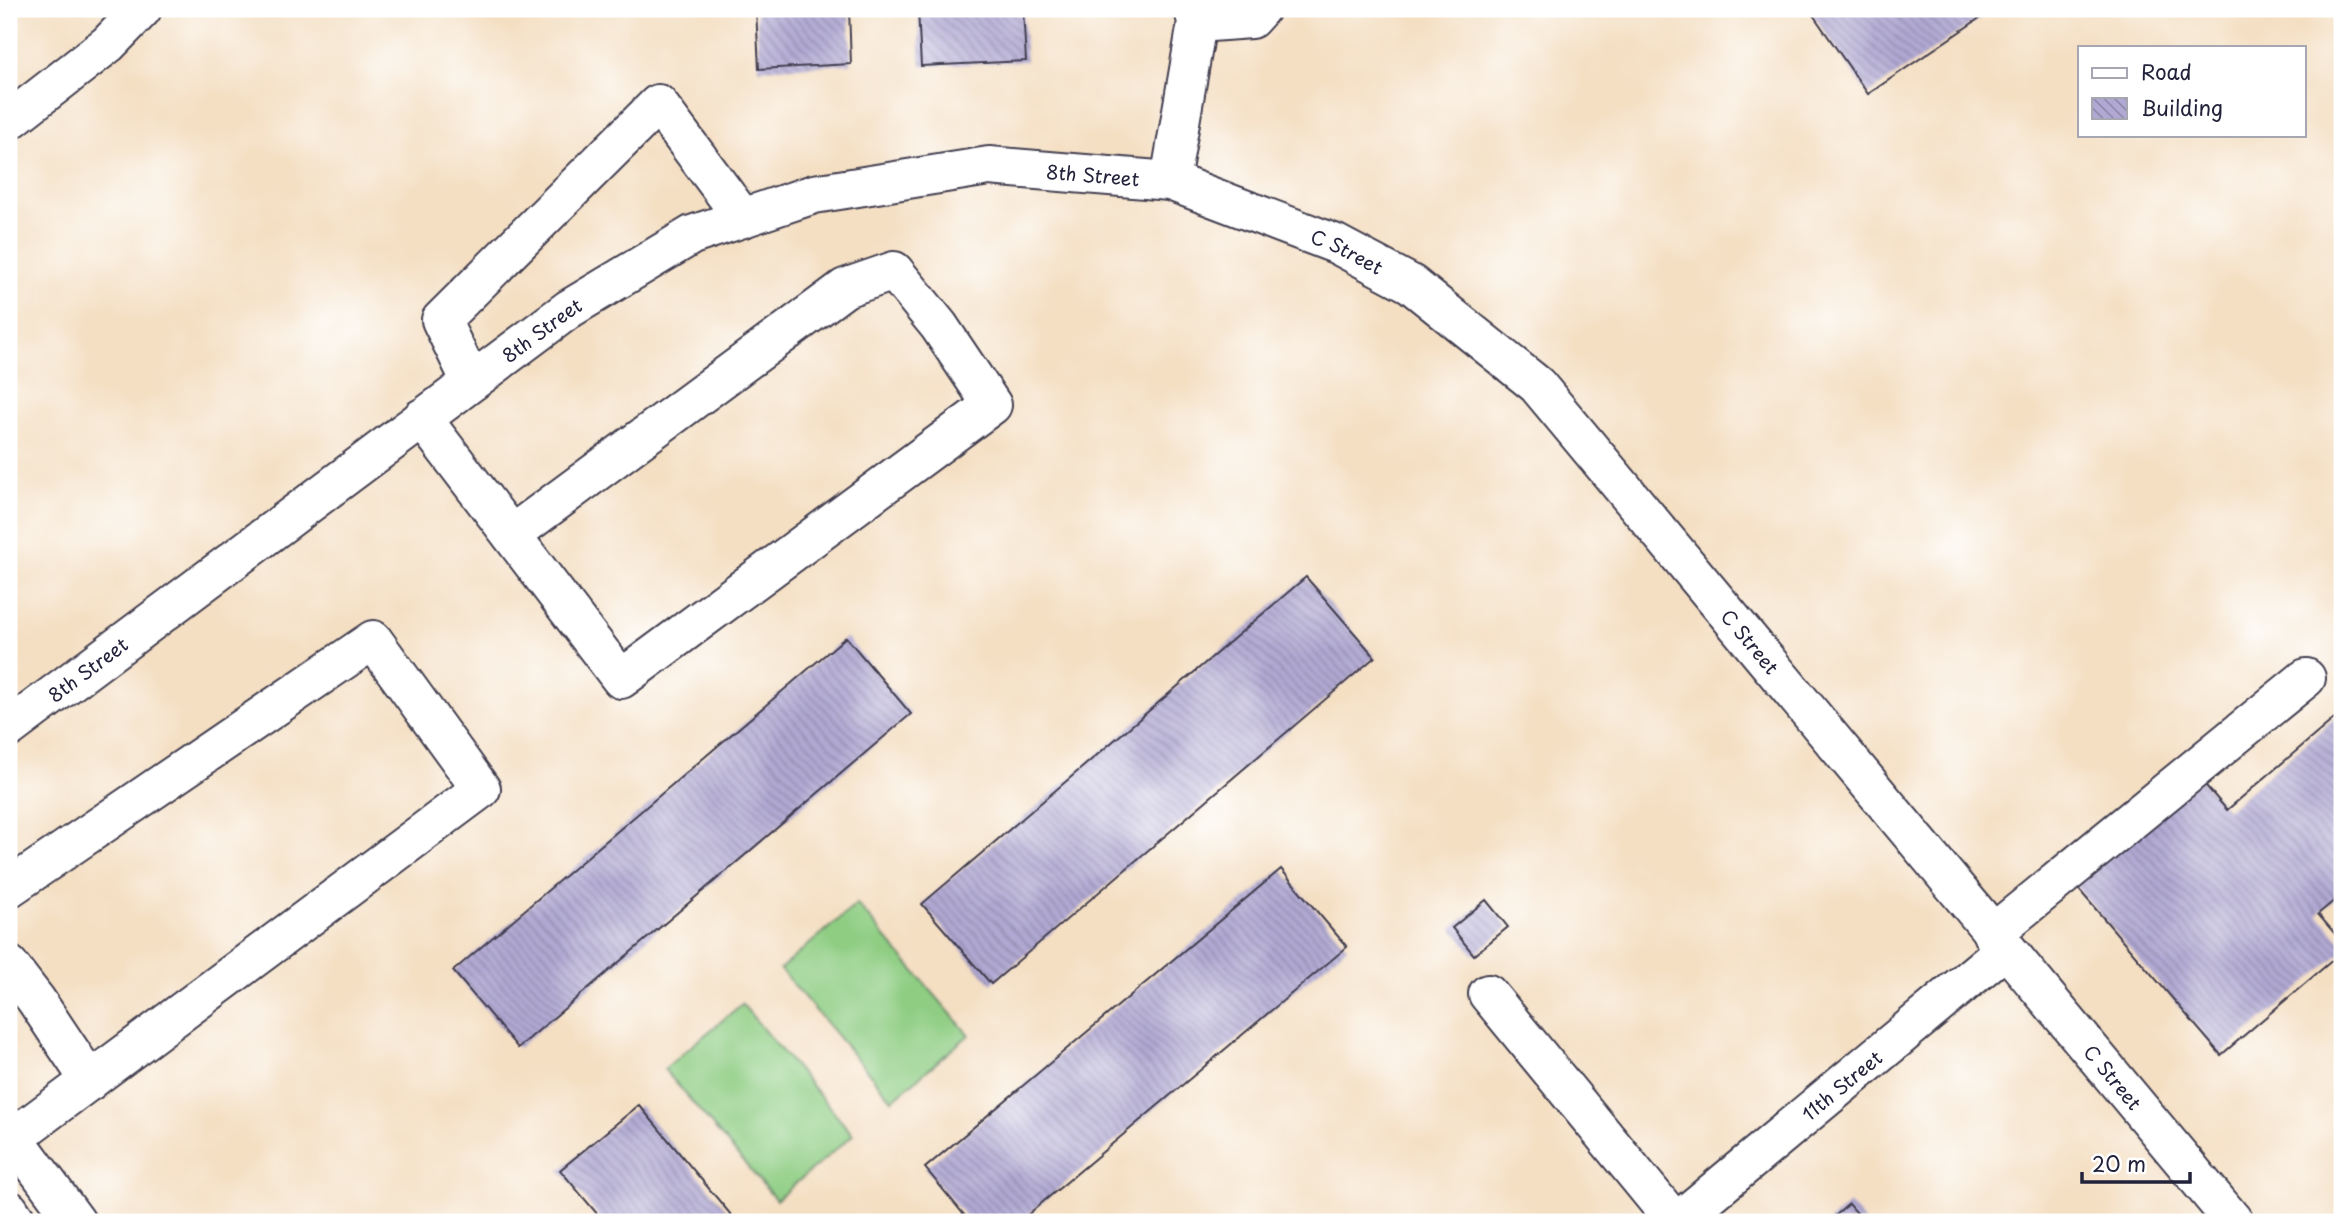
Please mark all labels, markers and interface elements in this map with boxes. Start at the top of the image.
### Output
legend [2078,46,2306,136]
text: Road [2141,55,2192,87]
text: Building [2141,91,2223,123]
street label: 8th Street [1045,157,1141,192]
street label: C Street [1307,222,1388,281]
street label: 8th Street [496,291,587,369]
street label: C Street [1715,603,1786,680]
street label: 8th Street [42,630,133,709]
street label: C Street [2078,1038,2149,1116]
street label: 11th Street [1795,1043,1888,1127]
scale bar [2082,1140,2190,1184]
text: 20 m [2092,1147,2146,1179]

